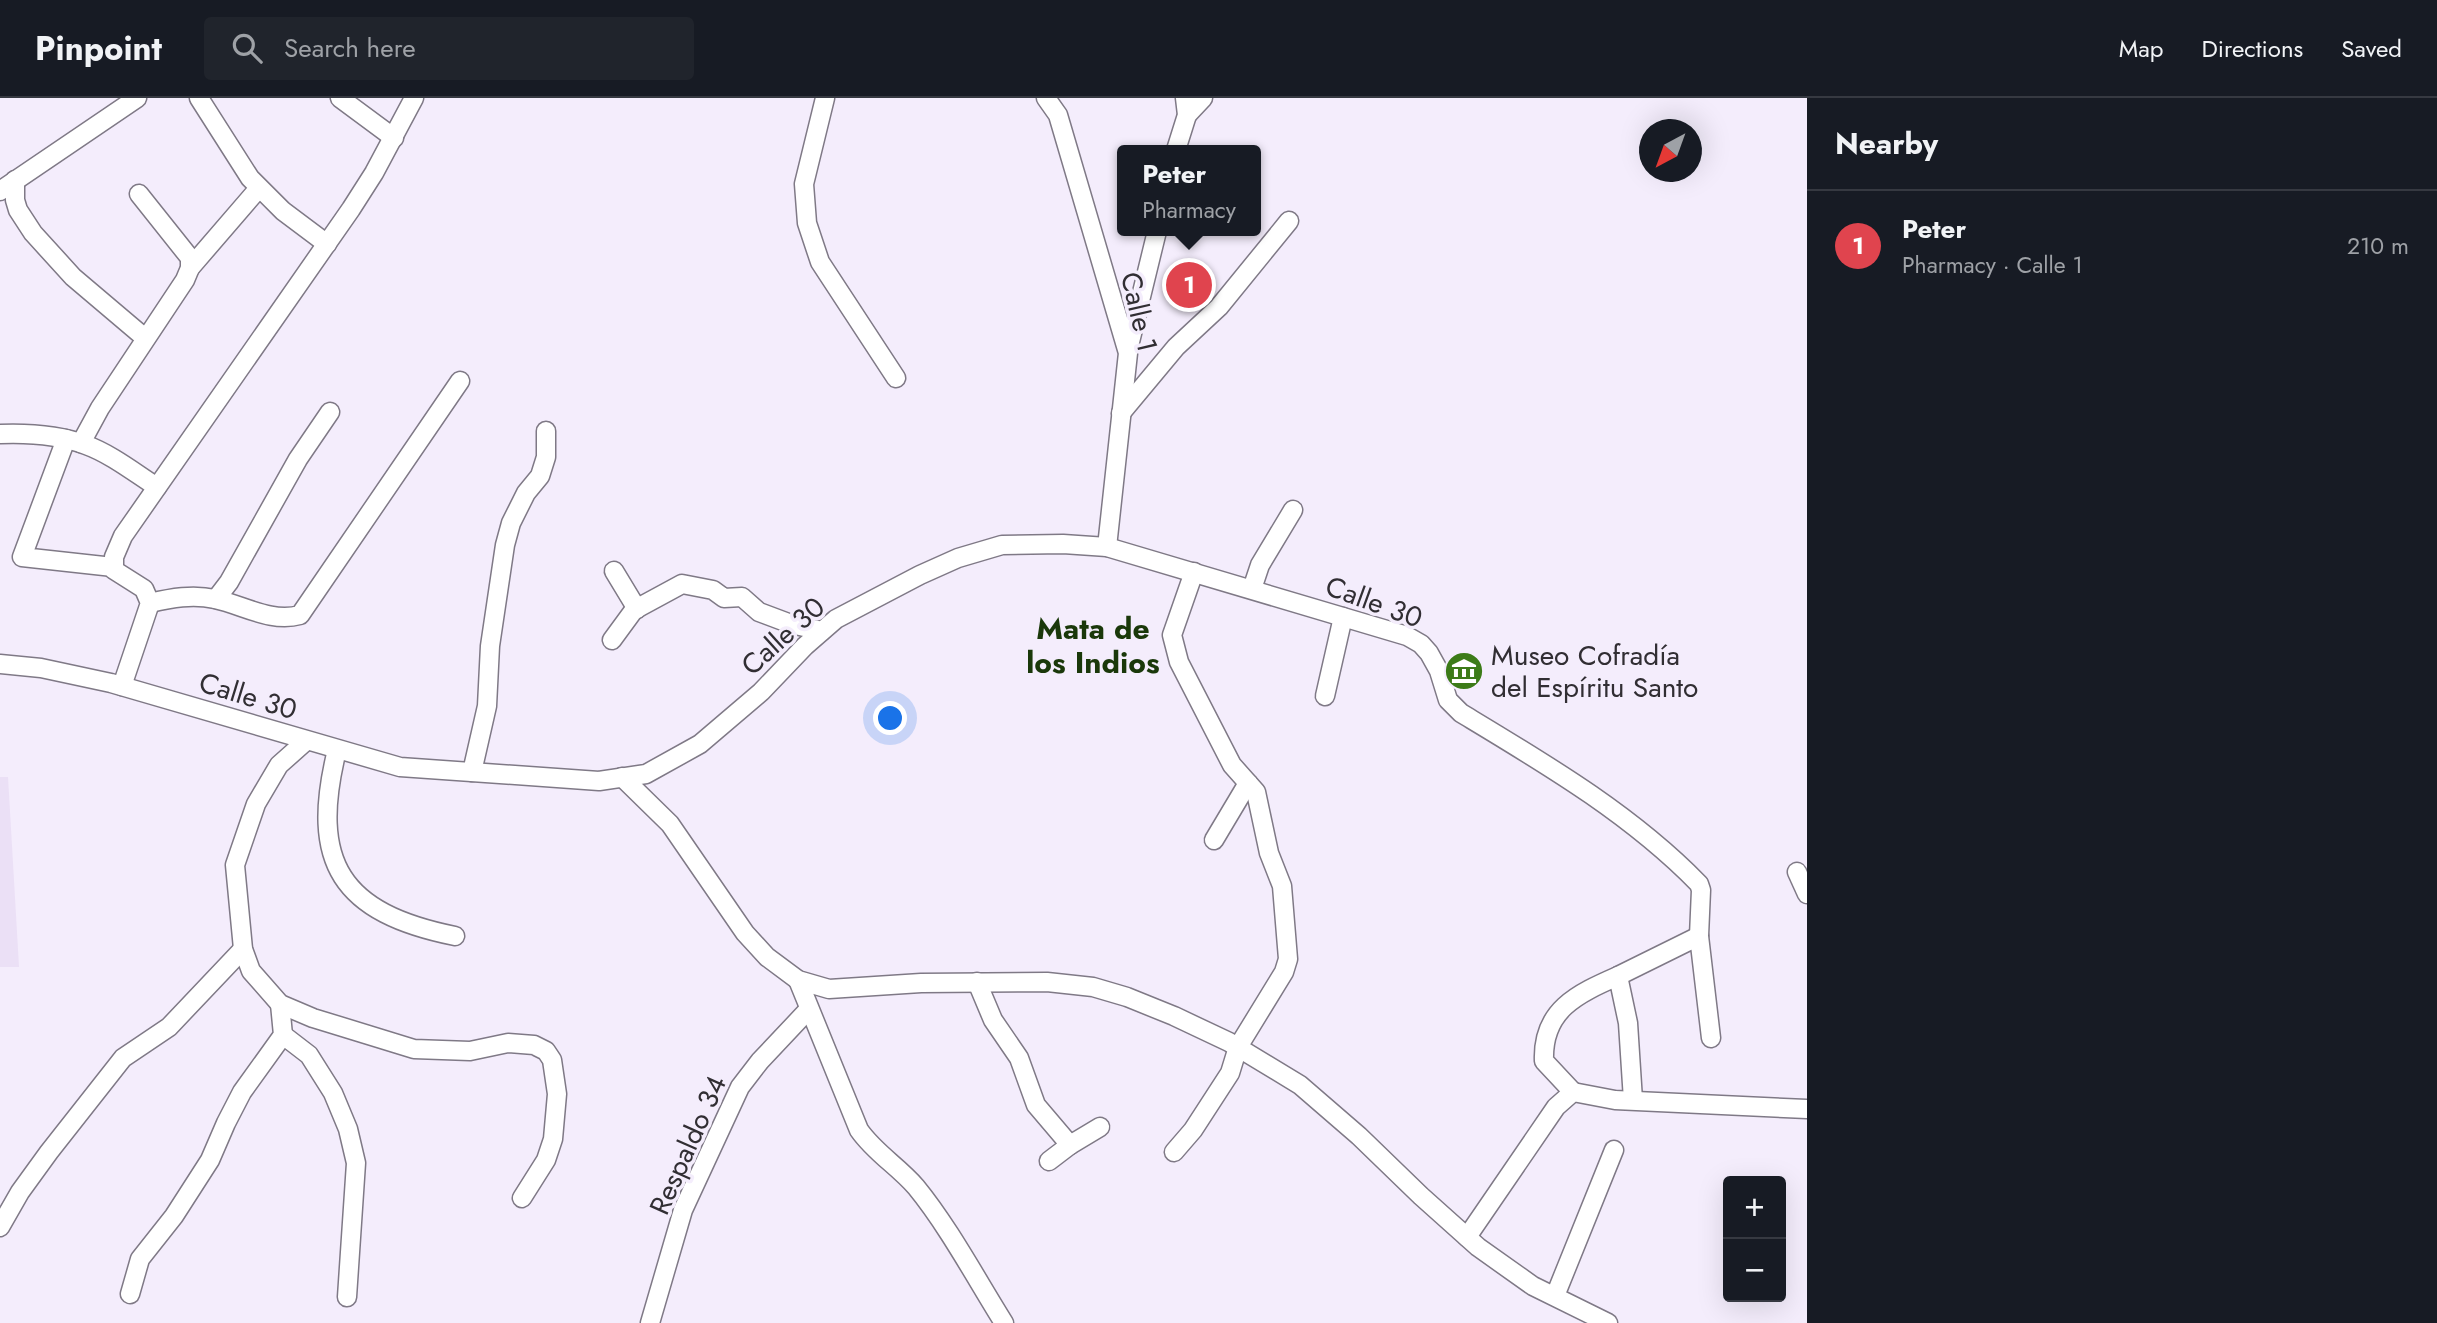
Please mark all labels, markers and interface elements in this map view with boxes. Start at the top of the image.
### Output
search box [204,17,694,80]
text: Pinpoint [35,25,162,72]
icon: search [228,29,266,67]
text: Search here [284,29,416,67]
text: Map [2119,31,2164,66]
text: Directions [2202,31,2303,66]
text: Saved [2341,31,2402,66]
north arrow [1639,119,1702,182]
text: Nearby [1835,122,1938,165]
popup [1117,145,1261,236]
text: Peter [1142,155,1206,193]
text: Pharmacy [1142,193,1236,227]
text: Peter [1902,210,1966,248]
text: 1 [1852,229,1864,263]
text: 210 m [2347,229,2409,263]
text: Pharmacy · Calle 1 [1902,248,2083,282]
pin: 1 [1166,259,1212,311]
street label: Calle 1 [1110,268,1168,356]
street label: Calle 30 [1320,566,1428,638]
street label: Calle 30 [732,587,834,685]
district label: Mata de los Indios [1026,607,1160,684]
place label: Museo Cofradía del Espíritu Santo [1491,635,1698,708]
museum icon: Museo Cofradía del Espíritu Santo [1443,650,1485,692]
street label: Calle 30 [194,662,302,730]
your location [873,701,907,735]
street label: Respaldo 34 [639,1069,737,1221]
map controls [1723,1176,1786,1302]
button: + [1723,1176,1786,1239]
button: − [1723,1239,1786,1302]

